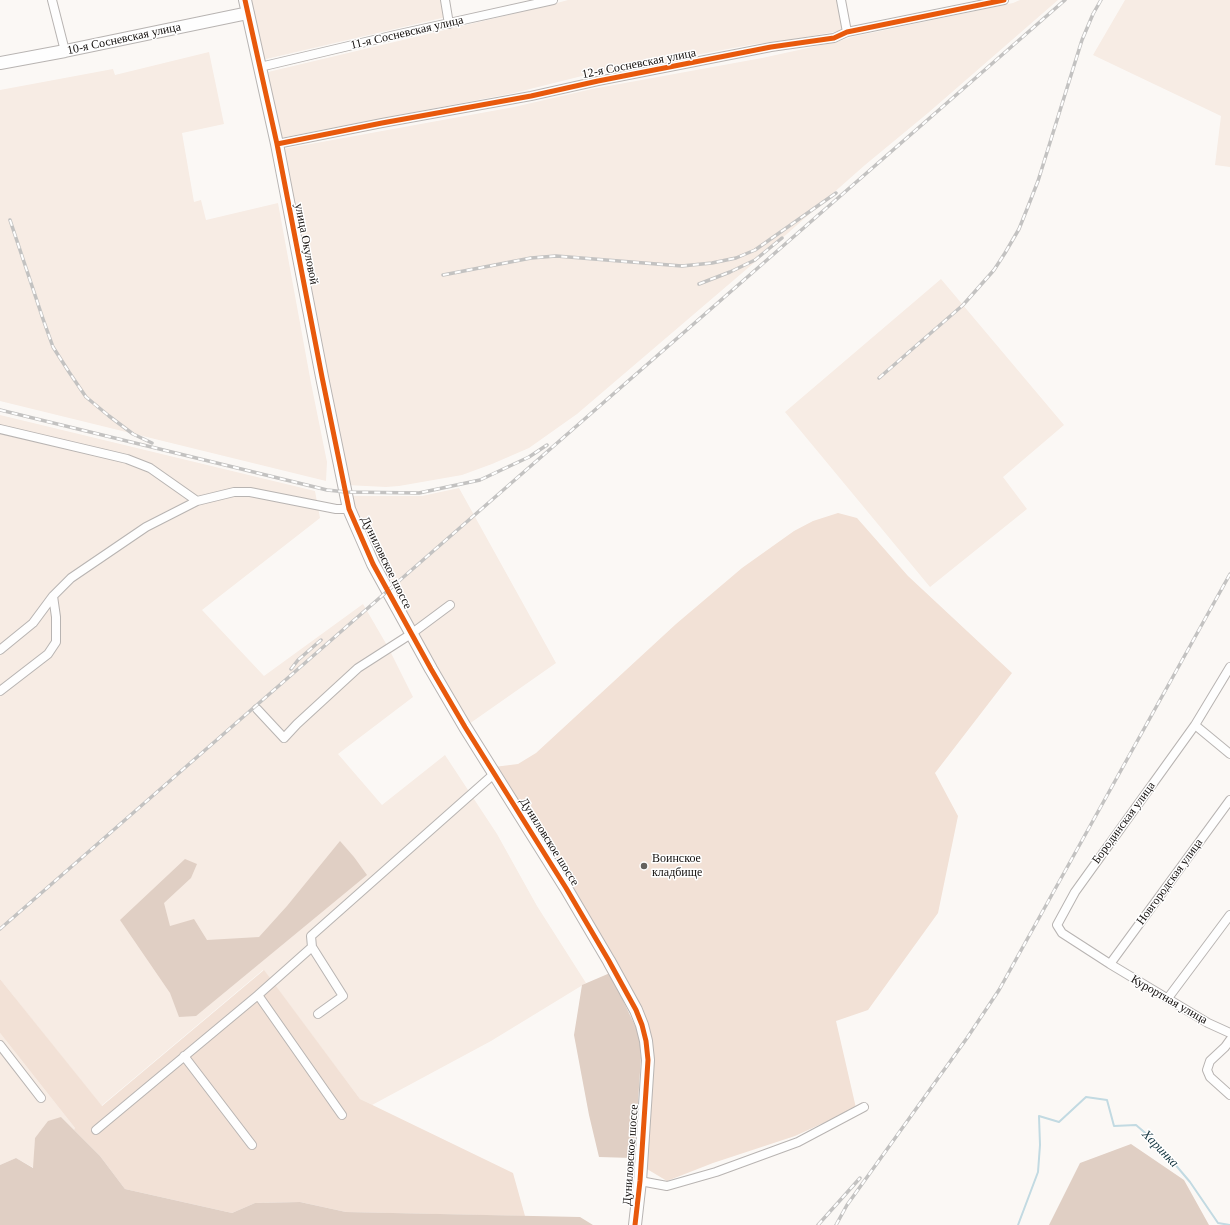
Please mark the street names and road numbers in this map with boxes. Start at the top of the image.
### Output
street label: 11-я Сосневская улица [349,13,465,53]
street label: 10-я Сосневская улица [66,20,182,58]
street label: 12-я Сосневская улица [581,46,697,82]
street label: улица Окуловой [291,202,321,286]
street label: Дуниловское шоссе [357,514,415,612]
street label: Бородинская улица [1089,779,1159,867]
street label: Дуниловское шоссе [516,795,582,889]
street label: Новгородская улица [1134,836,1206,928]
street label: Курортная улица [1128,972,1210,1028]
street label: Дуниловское шоссе [620,1104,642,1206]

